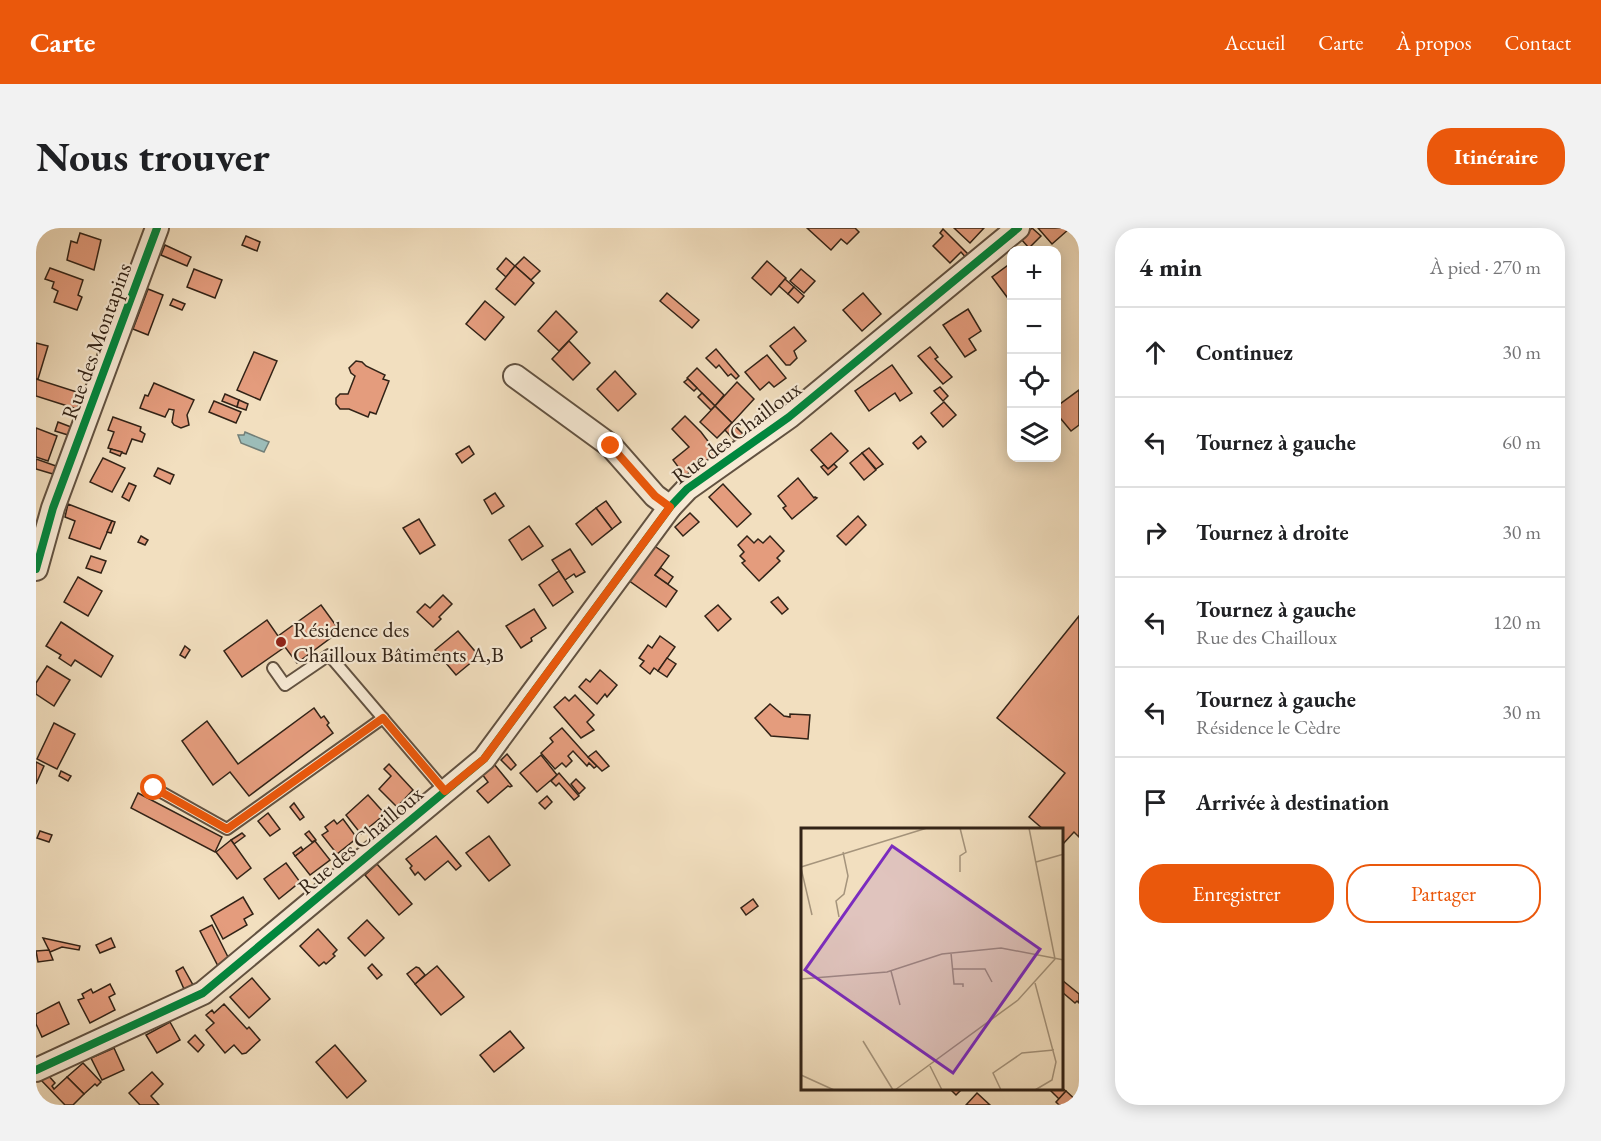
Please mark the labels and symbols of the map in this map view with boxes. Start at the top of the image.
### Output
street label: Rue des Montapins [55,259,138,423]
street label: Rue des Chailloux [666,374,807,491]
route end [597,432,623,458]
place label: Résidence des Chailloux Bâtiments A,B [293,615,504,669]
marker: Résidence des Chailloux Bâtiments A,B [274,635,288,649]
route start [140,774,166,800]
street label: Rue des Chailloux [292,779,429,901]
inset map [801,828,1064,1090]

